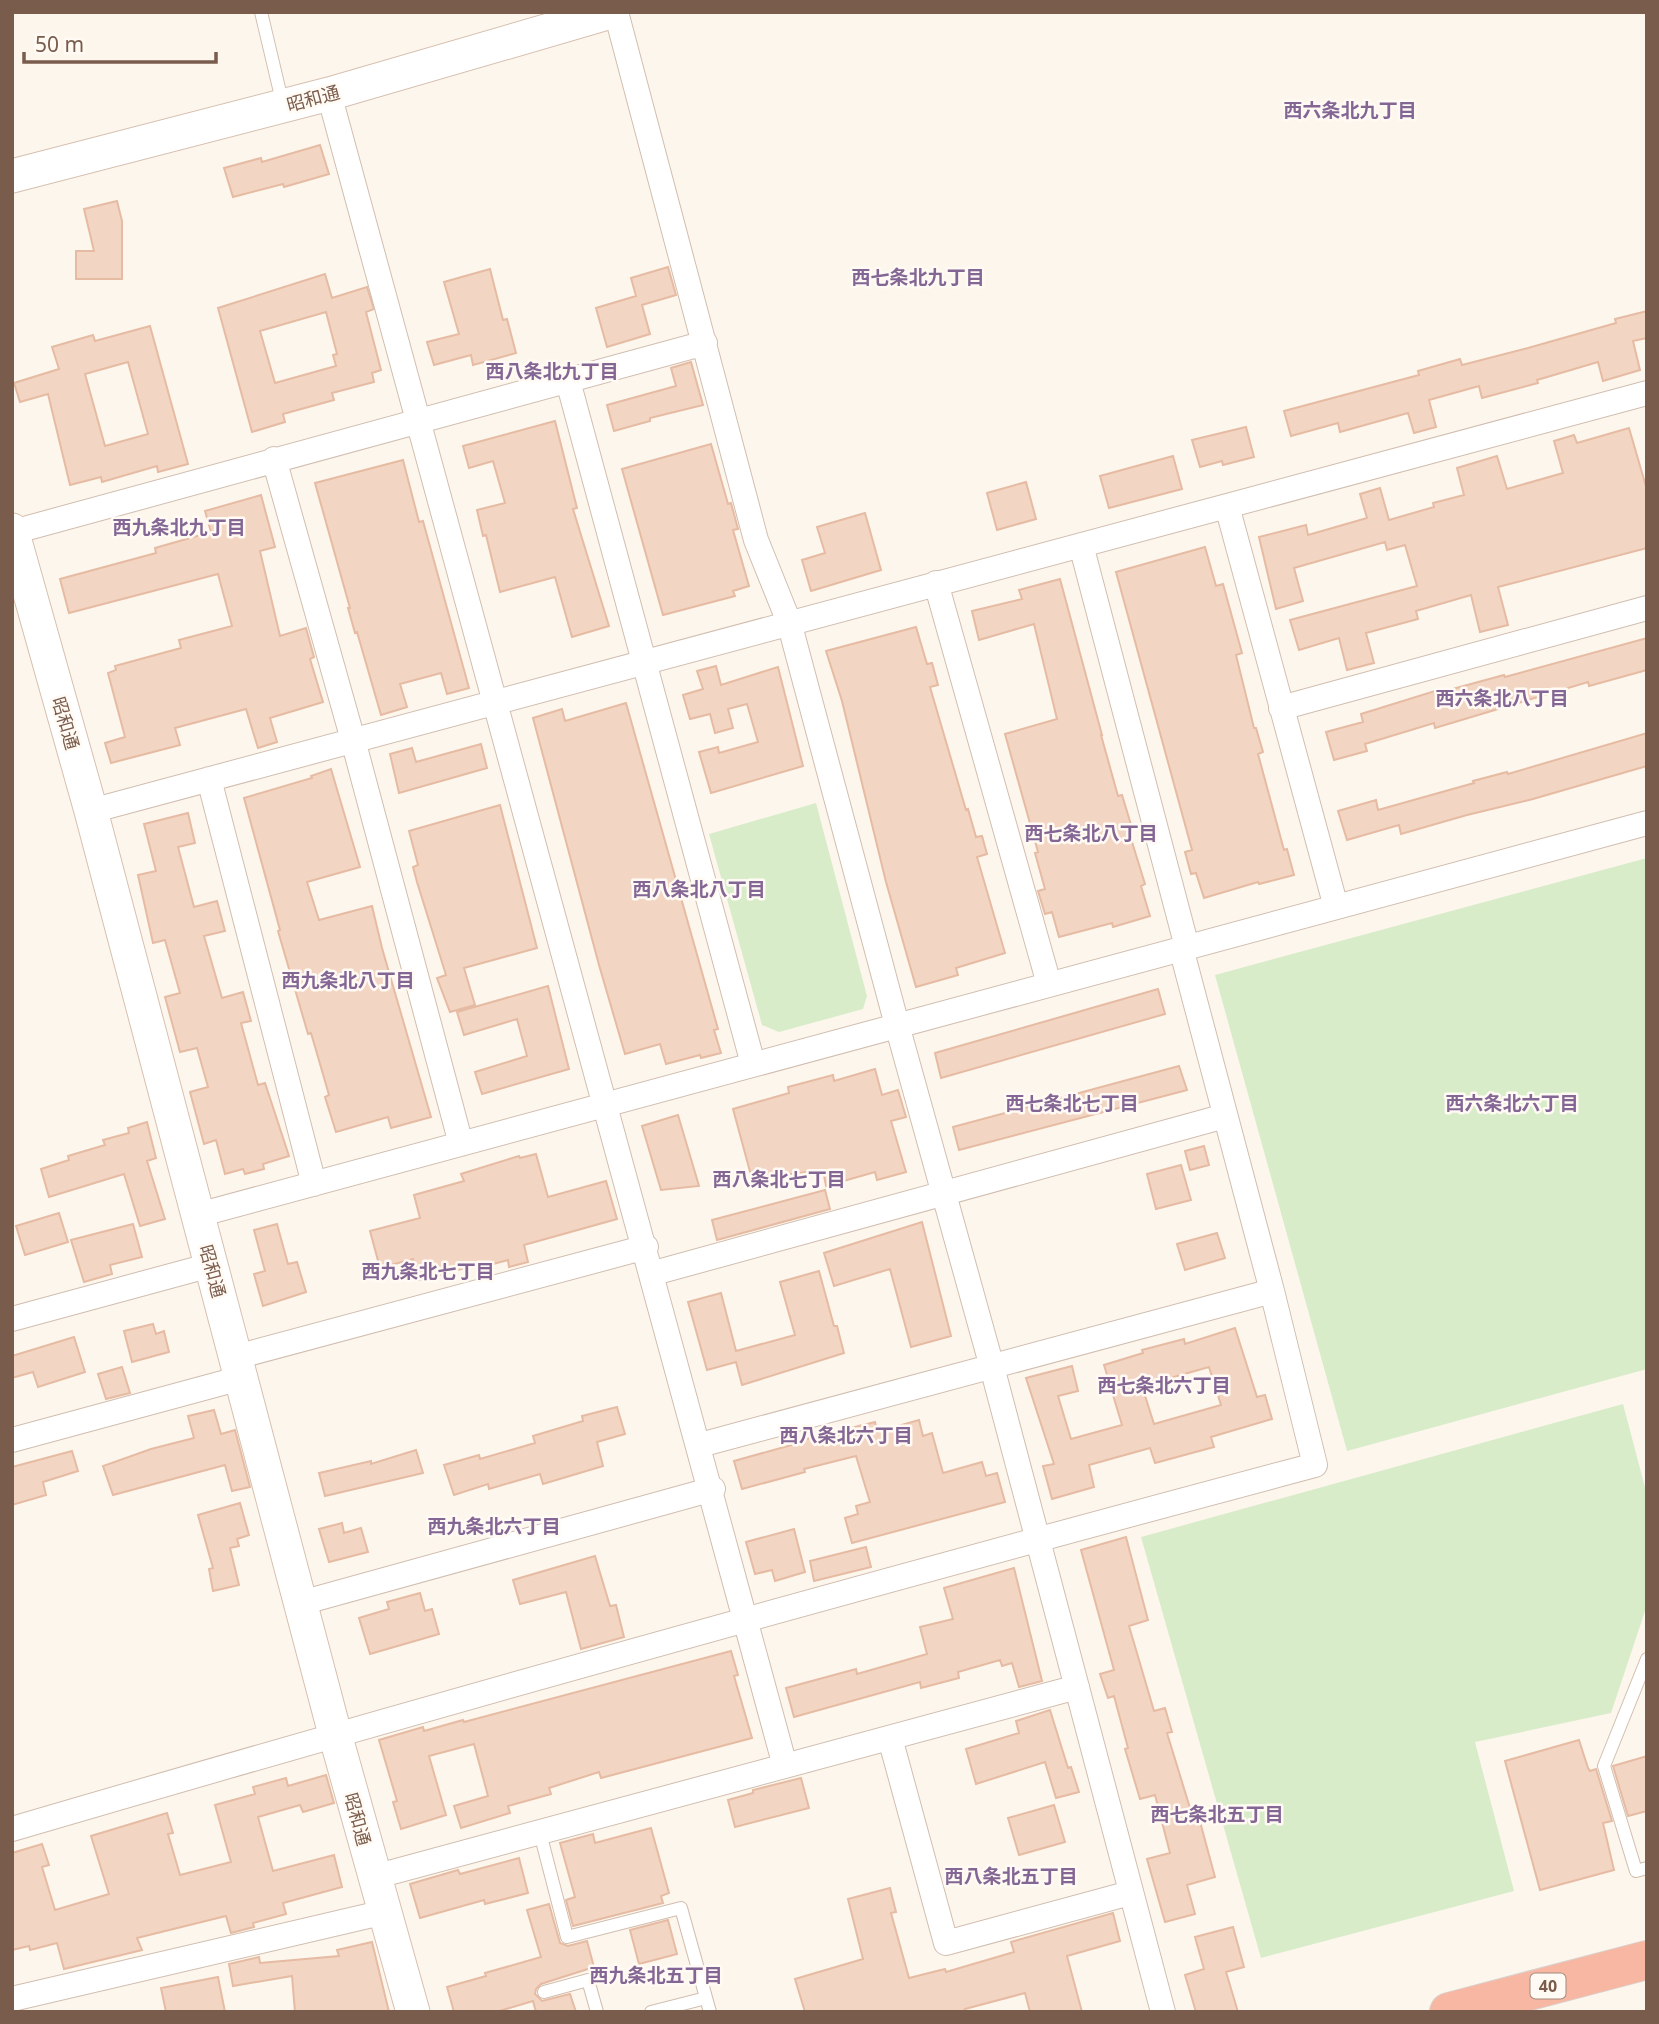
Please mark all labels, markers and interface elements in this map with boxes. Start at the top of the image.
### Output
scale bar [24,21,217,65]
text: 50 m [35,30,84,58]
street label: 昭和通 [284,79,342,117]
district label: 西六条北九丁目 [1283,97,1417,123]
district label: 西七条北九丁目 [851,264,985,290]
district label: 西八条北九丁目 [485,358,619,384]
district label: 西九条北九丁目 [112,514,246,540]
district label: 西六条北八丁目 [1435,685,1569,711]
street label: 昭和通 [47,694,85,752]
district label: 西七条北八丁目 [1024,820,1158,846]
district label: 西八条北八丁目 [632,876,766,902]
district label: 西九条北八丁目 [281,967,415,993]
district label: 西七条北七丁目 [1005,1090,1139,1116]
district label: 西六条北六丁目 [1445,1090,1579,1116]
district label: 西八条北七丁目 [712,1166,846,1192]
street label: 昭和通 [194,1242,232,1300]
district label: 西九条北七丁目 [361,1258,495,1284]
district label: 西七条北六丁目 [1097,1372,1231,1398]
district label: 西八条北六丁目 [779,1422,913,1448]
district label: 西九条北六丁目 [427,1513,561,1539]
street label: 昭和通 [339,1790,377,1848]
district label: 西七条北五丁目 [1150,1801,1284,1827]
district label: 西八条北五丁目 [944,1863,1078,1889]
district label: 西九条北五丁目 [589,1962,723,1988]
road number: 40 [1530,1974,1566,1998]

